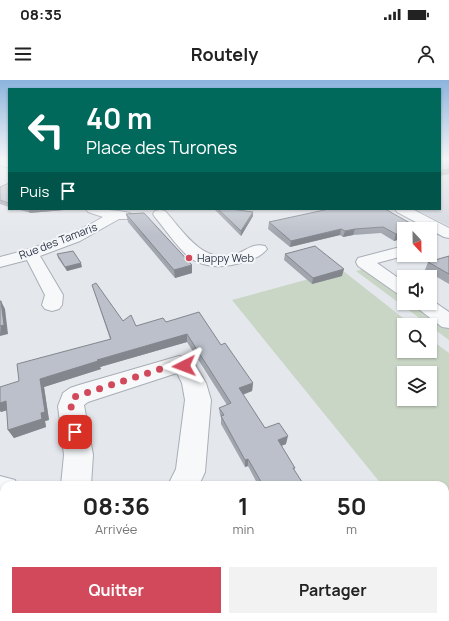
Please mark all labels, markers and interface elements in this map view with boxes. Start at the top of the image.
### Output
text: 08:35 [20,4,62,25]
text: Routely [191,42,258,66]
icon: menu [12,43,34,65]
icon: person [415,43,437,65]
text: 40 m [86,99,152,137]
icon: left [20,104,72,156]
text: Place des Turones [86,135,237,159]
icon: arrive [57,180,79,202]
text: Puis [20,181,49,202]
street label: Rue des Tamaris [17,219,99,262]
north arrow [397,222,437,262]
map controls [397,222,437,406]
place label: Happy Web [197,250,255,265]
marker: Happy Web [184,253,194,263]
button: sound [397,270,437,310]
button: search [397,318,437,358]
position arrow [163,345,205,387]
button: layers [397,366,437,406]
pin [58,415,92,449]
icon: arrive [64,421,86,443]
text: 08:36 [82,489,150,522]
text: 1 [238,489,249,522]
text: 50 [337,489,367,522]
text: Arrivée [95,520,137,538]
text: min [232,520,254,538]
text: m [346,520,357,538]
button: Quitter [12,567,221,613]
button: Partager [229,567,437,613]

